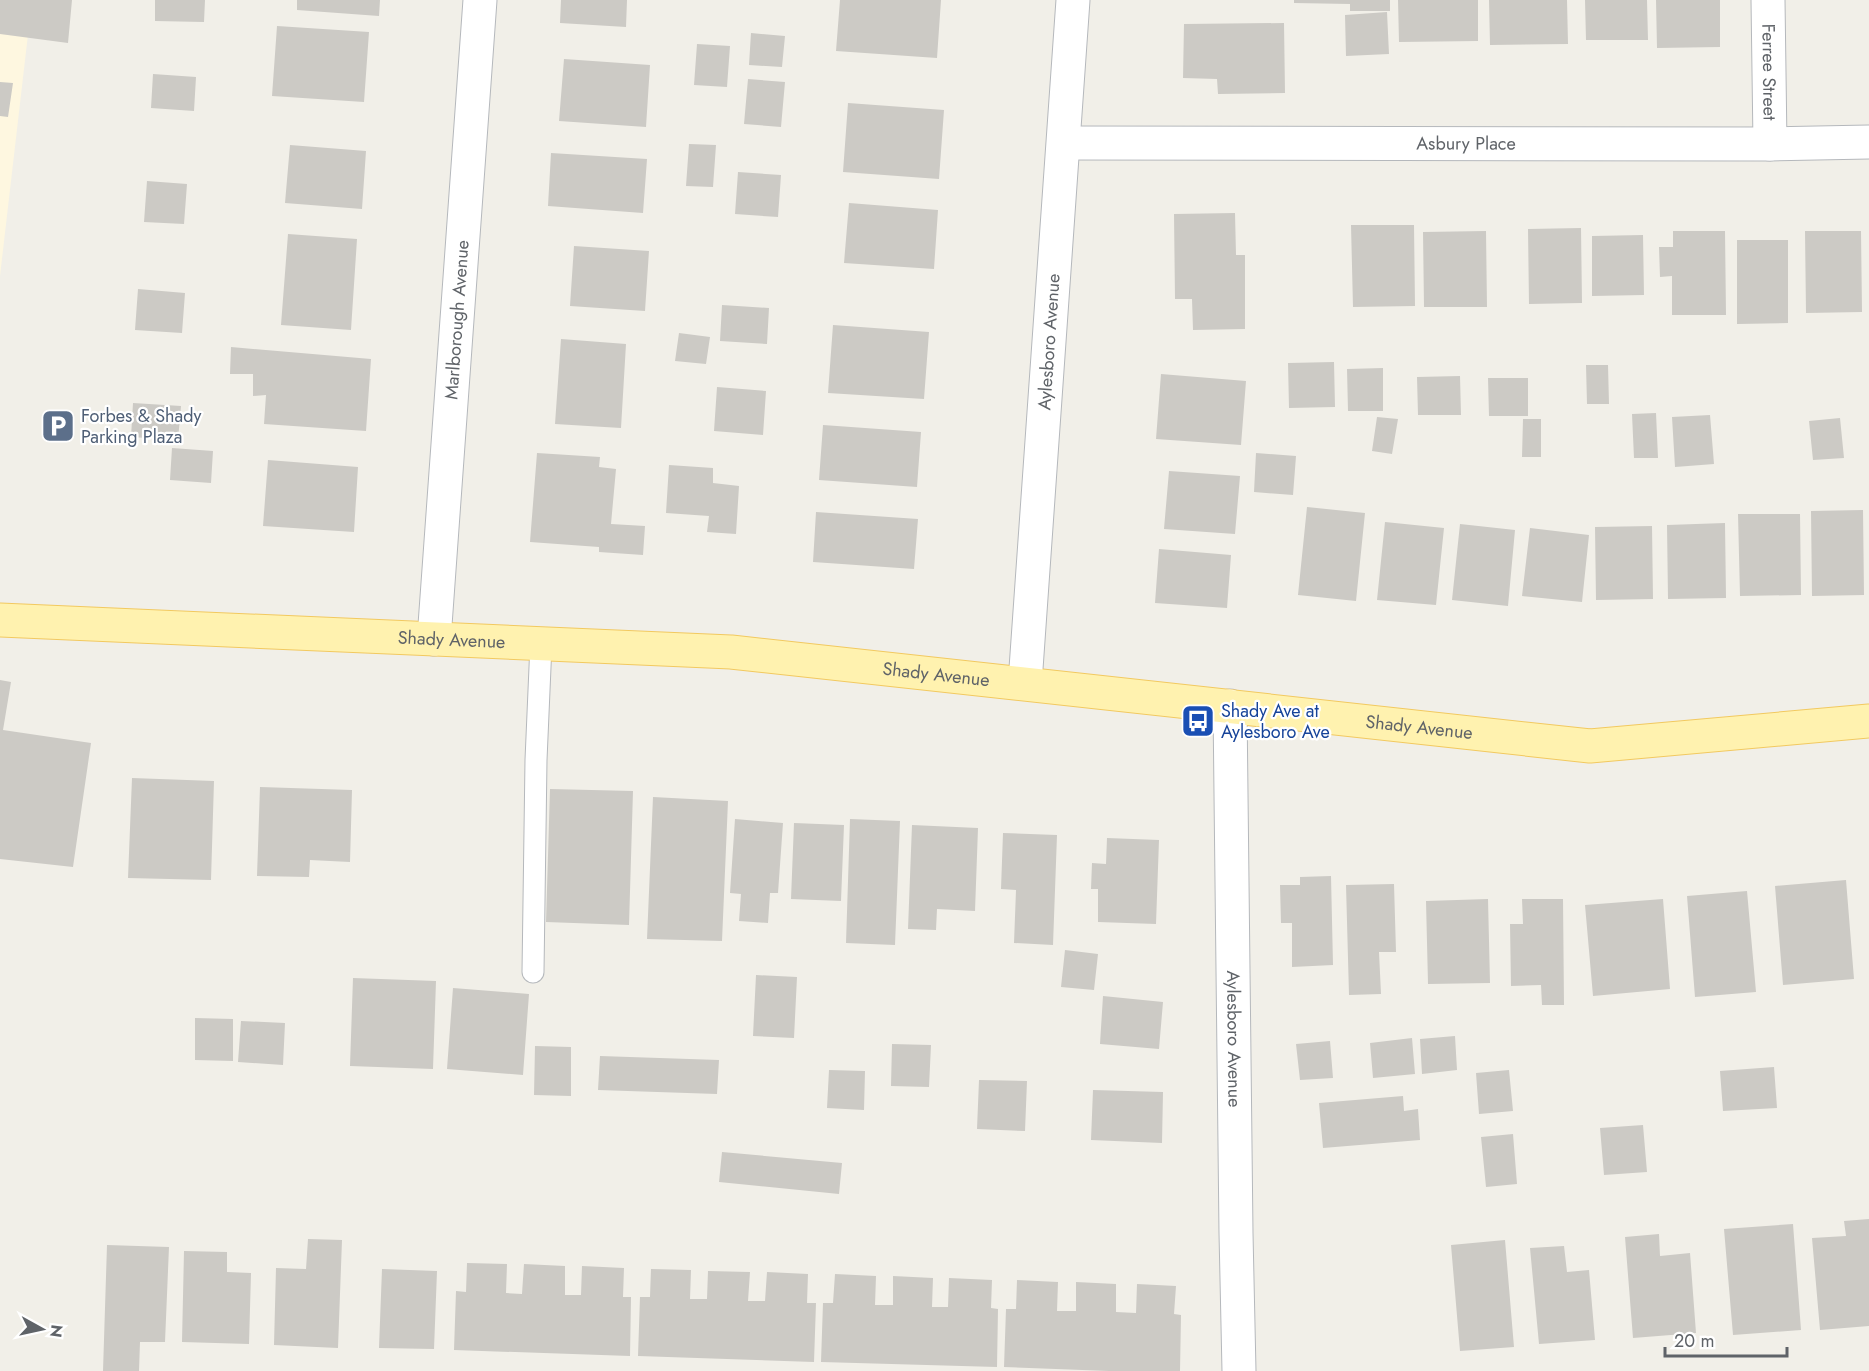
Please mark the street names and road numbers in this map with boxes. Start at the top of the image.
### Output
street label: Ferree Street [1755,23,1783,121]
street label: Asbury Place [1416,130,1516,157]
street label: Marlborough Avenue [438,239,476,401]
street label: Aylesboro Avenue [1031,273,1067,411]
street label: Shady Avenue [397,624,506,655]
street label: Shady Avenue [881,656,991,693]
street label: Shady Avenue [1364,709,1474,746]
street label: Aylesboro Avenue [1220,970,1248,1108]

